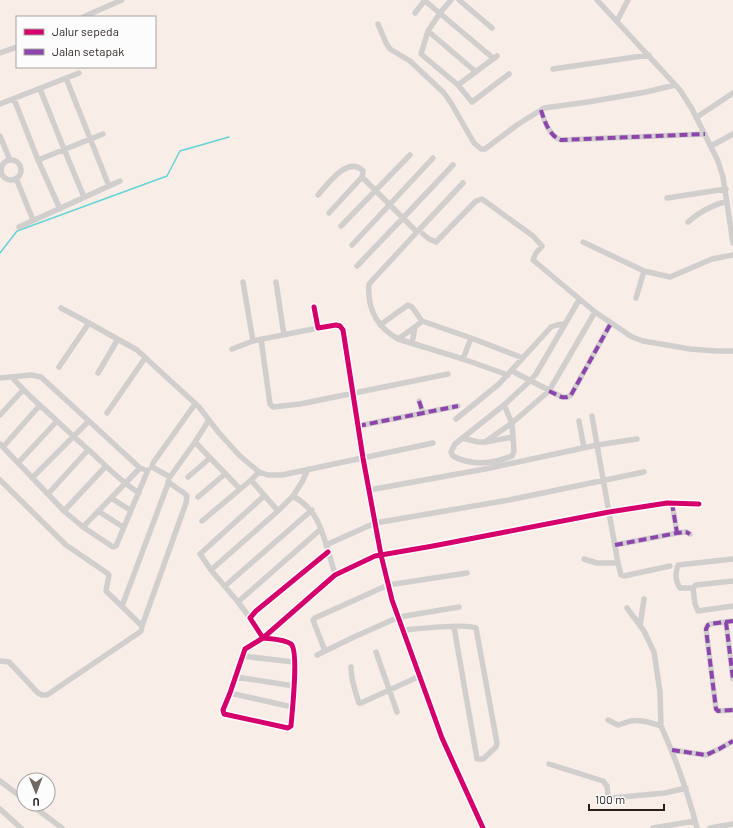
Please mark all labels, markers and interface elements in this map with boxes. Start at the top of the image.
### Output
legend [16,16,156,68]
text: Jalur sepeda [52,24,119,38]
text: Jalan setapak [52,44,124,58]
north arrow [16,772,56,812]
scale bar [589,786,664,812]
text: 100 m [595,792,625,806]
text: U [33,796,40,809]

